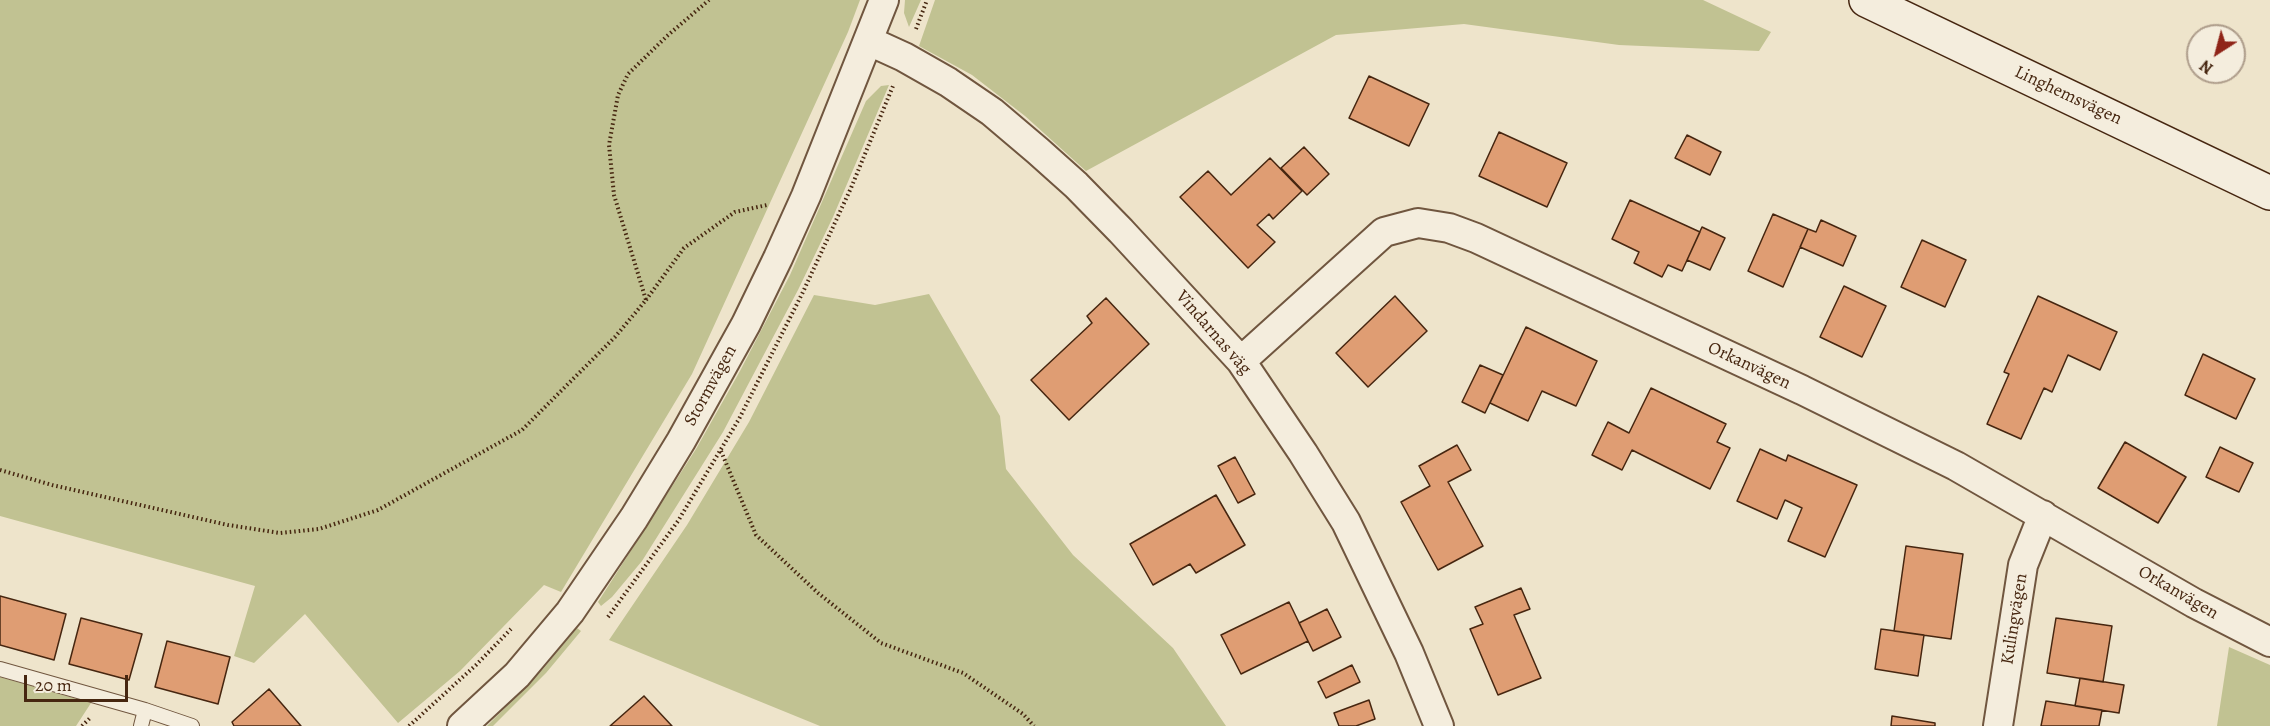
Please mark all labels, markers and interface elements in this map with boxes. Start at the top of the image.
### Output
north arrow [2186,24,2246,84]
text: N [2195,55,2218,79]
street label: Linghemsvägen [2011,62,2125,130]
street label: Vindarnas väg [1171,287,1255,379]
street label: Orkanvägen [1704,337,1794,395]
street label: Stormvägen [680,342,742,430]
street label: Orkanvägen [2134,561,2222,625]
street label: Kulingvägen [1997,572,2033,666]
scale bar [27,663,130,701]
text: 20 m [35,673,72,697]

